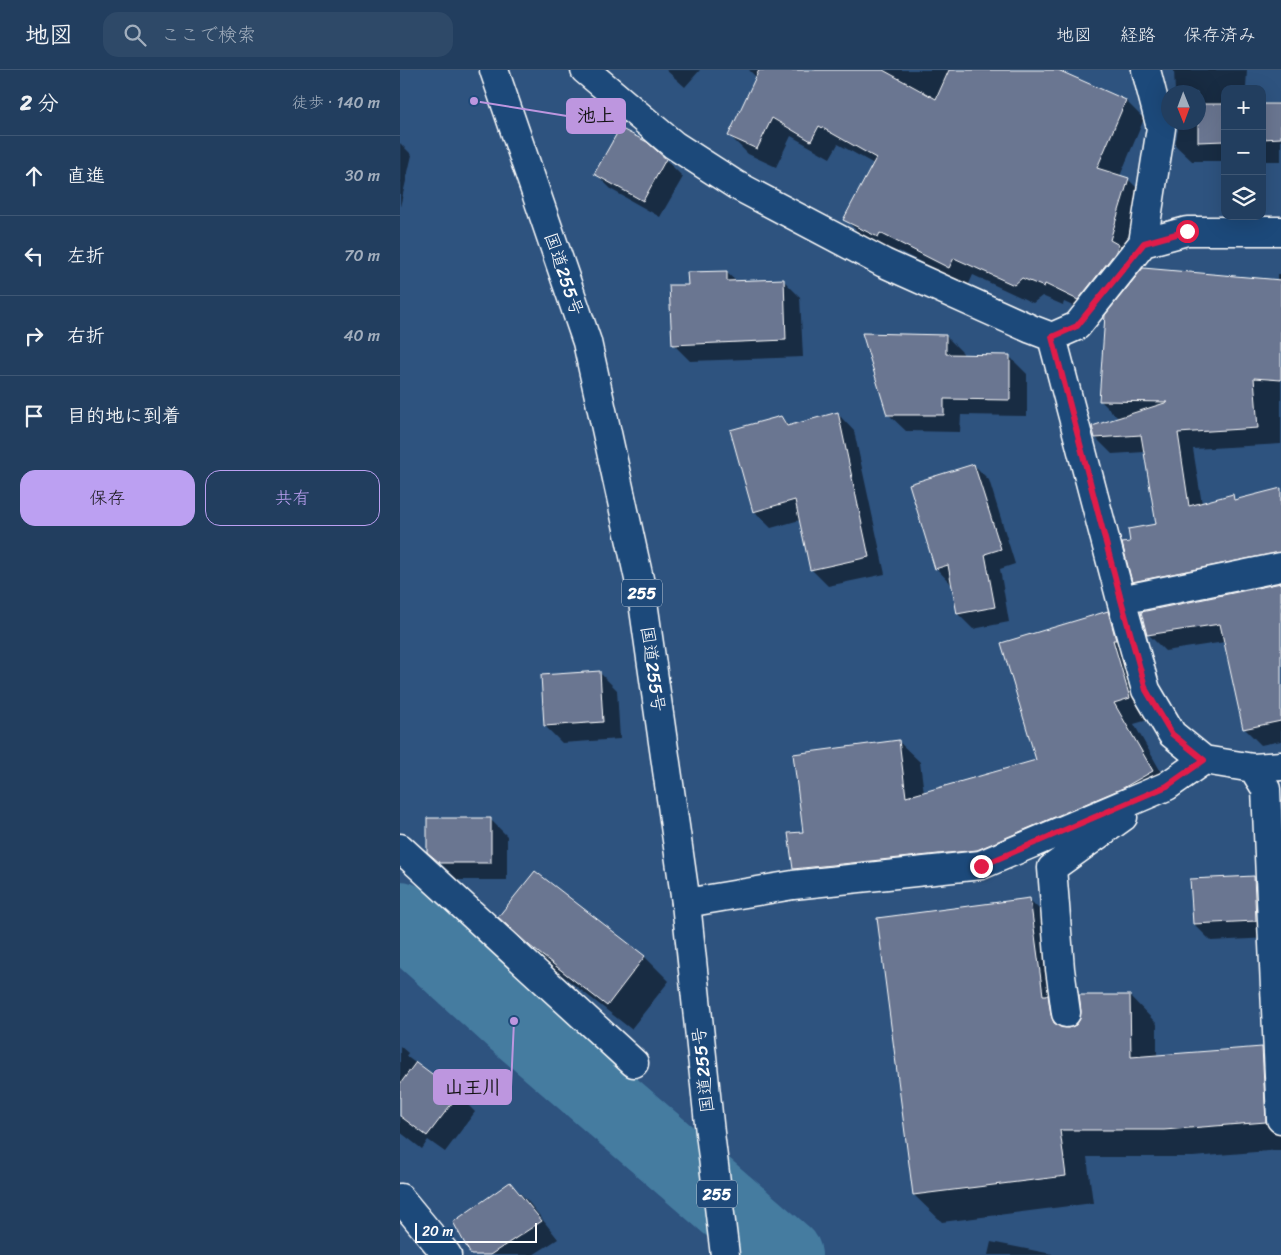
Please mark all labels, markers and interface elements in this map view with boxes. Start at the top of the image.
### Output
search box [103,12,453,57]
text: 地図 [25,14,73,56]
text: ここで検索 [161,18,256,51]
text: 地図 [1056,19,1092,51]
text: 経路 [1120,19,1156,51]
text: 保存済み [1184,19,1256,51]
icon: search [121,21,149,49]
text: 2 分 [20,84,59,122]
north arrow [1161,85,1206,130]
map controls [1221,85,1266,220]
button: + [1221,85,1266,130]
text: 徒歩 · 140 m [292,88,380,117]
callout: 池上 [567,99,625,133]
text: 池上 [577,99,615,132]
button: − [1221,130,1266,175]
text: 直進 [67,159,105,192]
text: 30 m [345,161,380,190]
icon: ahead [20,162,48,190]
button: layers [1221,175,1266,220]
route start [1176,220,1199,243]
street label: 国道255号 [535,228,593,320]
text: 左折 [67,239,105,272]
text: 70 m [344,241,380,270]
icon: left [20,242,48,270]
text: 右折 [67,319,105,352]
text: 40 m [343,321,380,350]
icon: right [20,322,48,350]
text: 目的地に到着 [67,399,181,432]
icon: arrive [20,402,48,430]
button: 保存 [20,470,195,526]
button: 共有 [205,470,380,526]
road number: 255 [622,579,662,606]
street label: 国道255号 [631,624,675,714]
route end [970,855,993,878]
street label: 国道255号 [683,1025,723,1115]
callout: 山王川 [434,1070,511,1104]
text: 山王川 [444,1071,502,1104]
road number: 255 [697,1180,737,1208]
text: 20 m [422,1219,453,1244]
scale bar [415,1220,538,1243]

